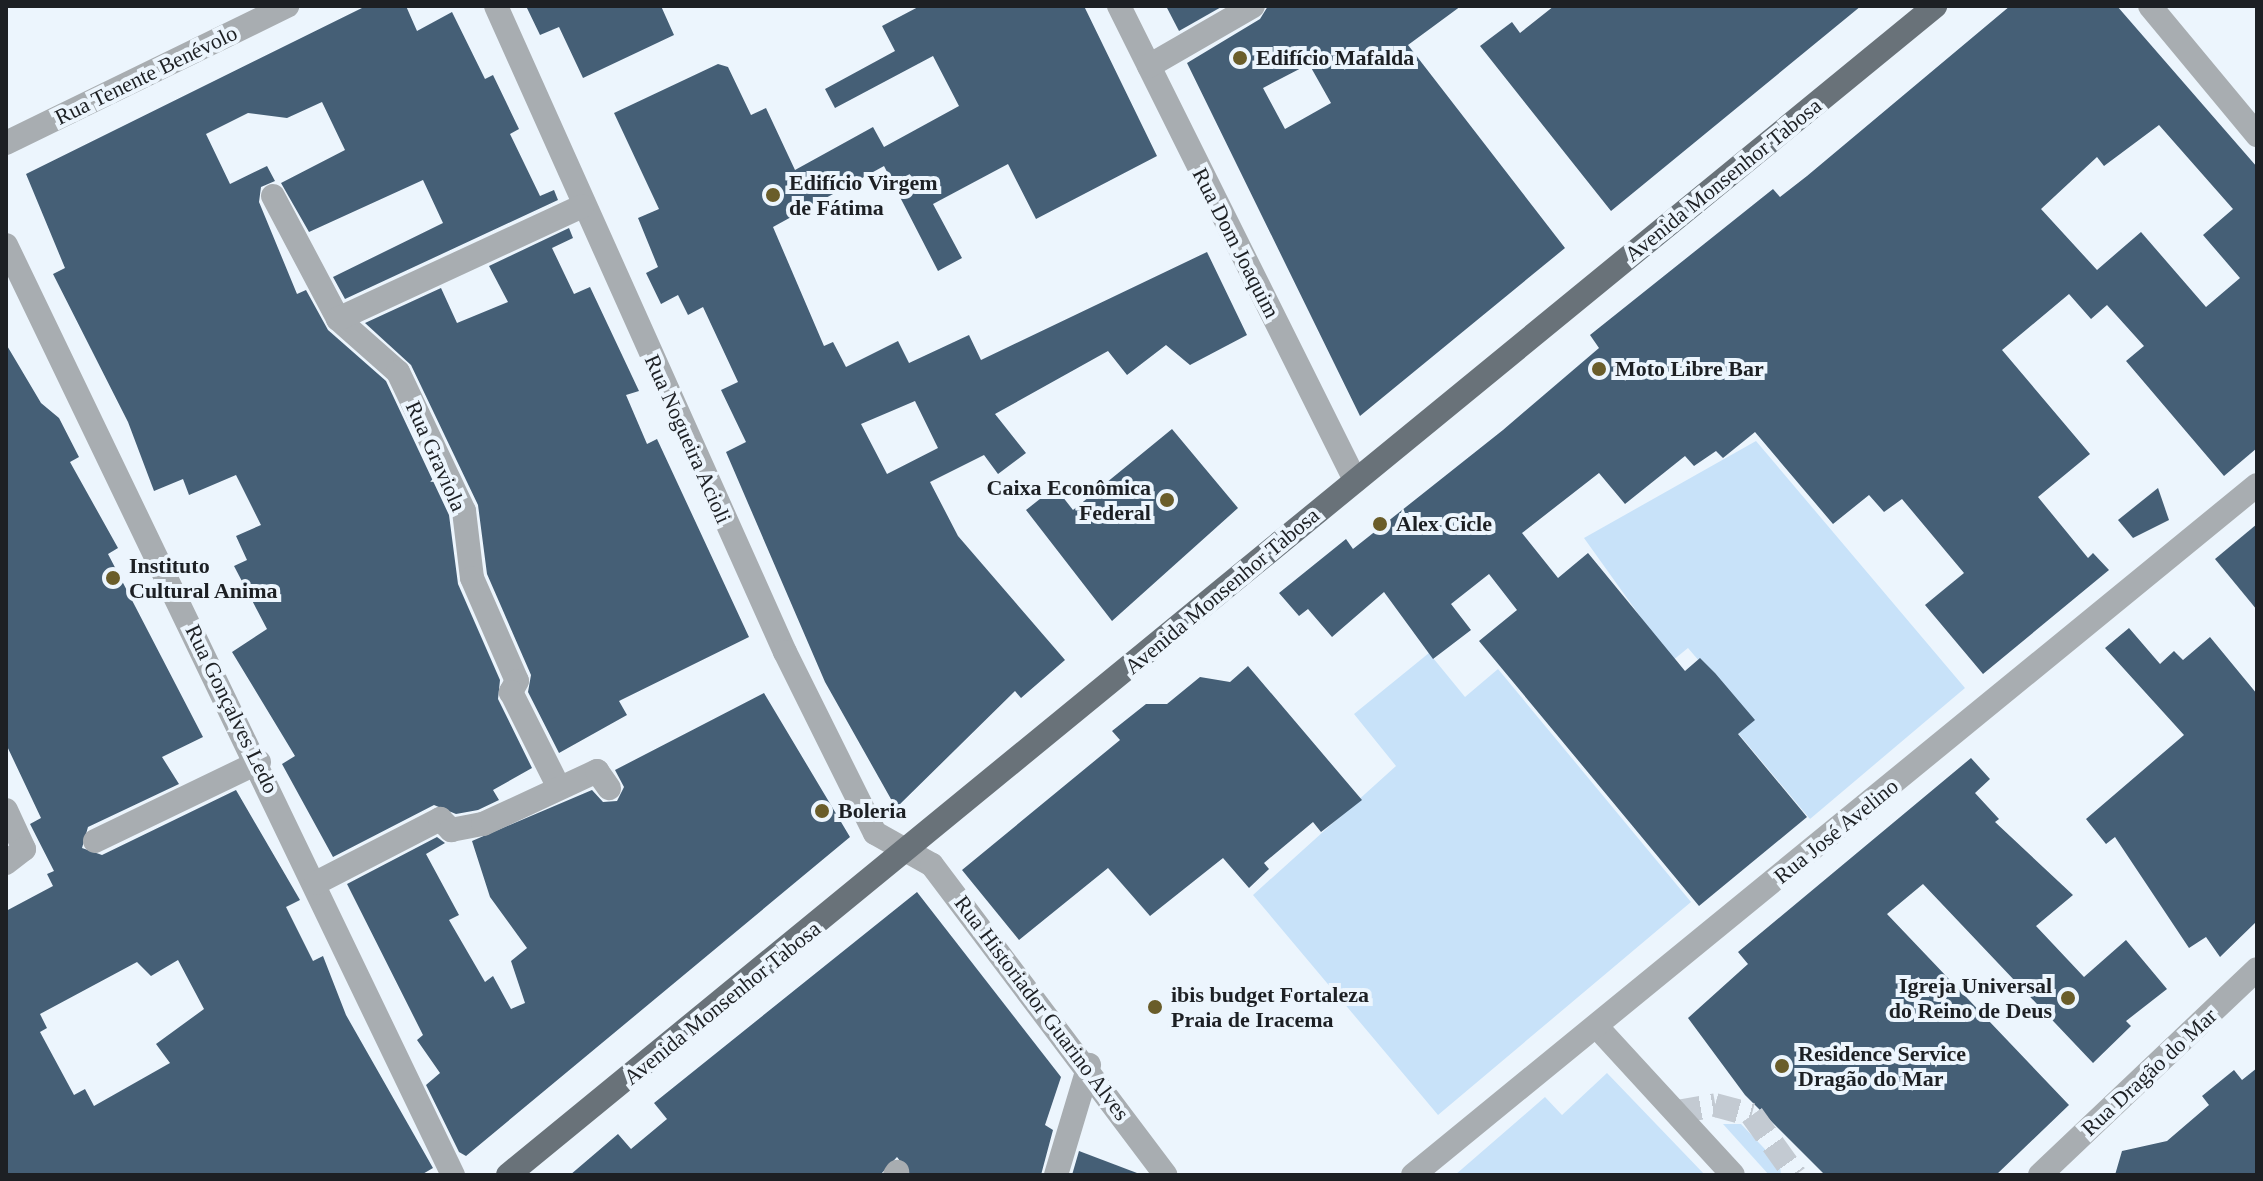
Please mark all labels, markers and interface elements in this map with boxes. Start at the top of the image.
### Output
street label: Rua Tenente Benévolo [50,19,242,131]
place label: Edifício Mafalda [1256,45,1414,71]
marker: Edifício Mafalda [1231,49,1249,67]
street label: Avenida Monsenhor Tabosa [1619,92,1827,268]
street label: Rua Dom Joaquim [1187,164,1285,322]
place label: Edifício Virgem de Fátima [789,169,938,220]
marker: Edifício Virgem de Fátima [764,186,782,204]
street label: Rua Nogueira Acioli [639,350,737,528]
place label: Moto Libre Bar [1615,356,1764,382]
marker: Moto Libre Bar [1590,360,1608,378]
street label: Rua Graviola [400,397,472,515]
place label: Caixa Econômica Federal [987,474,1151,526]
marker: Caixa Econômica Federal [1158,491,1176,509]
street label: Avenida Monsenhor Tabosa [1119,502,1325,680]
place label: Alex Cicle [1396,511,1492,537]
marker: Alex Cicle [1371,515,1389,533]
place label: Instituto Cultural Anima [129,552,279,604]
marker: Instituto Cultural Anima [104,569,122,587]
street label: Rua Gonçalves Ledo [180,620,284,798]
street label: Rua José Avelino [1768,772,1904,890]
place label: Boleria [838,798,906,824]
marker: Boleria [813,802,831,820]
street label: Rua Historiador Guarino Alves [949,890,1135,1126]
street label: Avenida Monsenhor Tabosa [618,915,826,1091]
place label: Igreja Universal do Reino de Deus [1889,972,2052,1024]
place label: ibis budget Fortaleza Praia de Iracema [1171,981,1369,1032]
marker: Igreja Universal do Reino de Deus [2059,989,2077,1007]
marker: ibis budget Fortaleza Praia de Iracema [1146,998,1164,1016]
street label: Rua Dragão do Mar [2076,1003,2222,1141]
place label: Residence Service Dragão do Mar [1798,1040,1966,1092]
marker: Residence Service Dragão do Mar [1773,1057,1791,1075]

